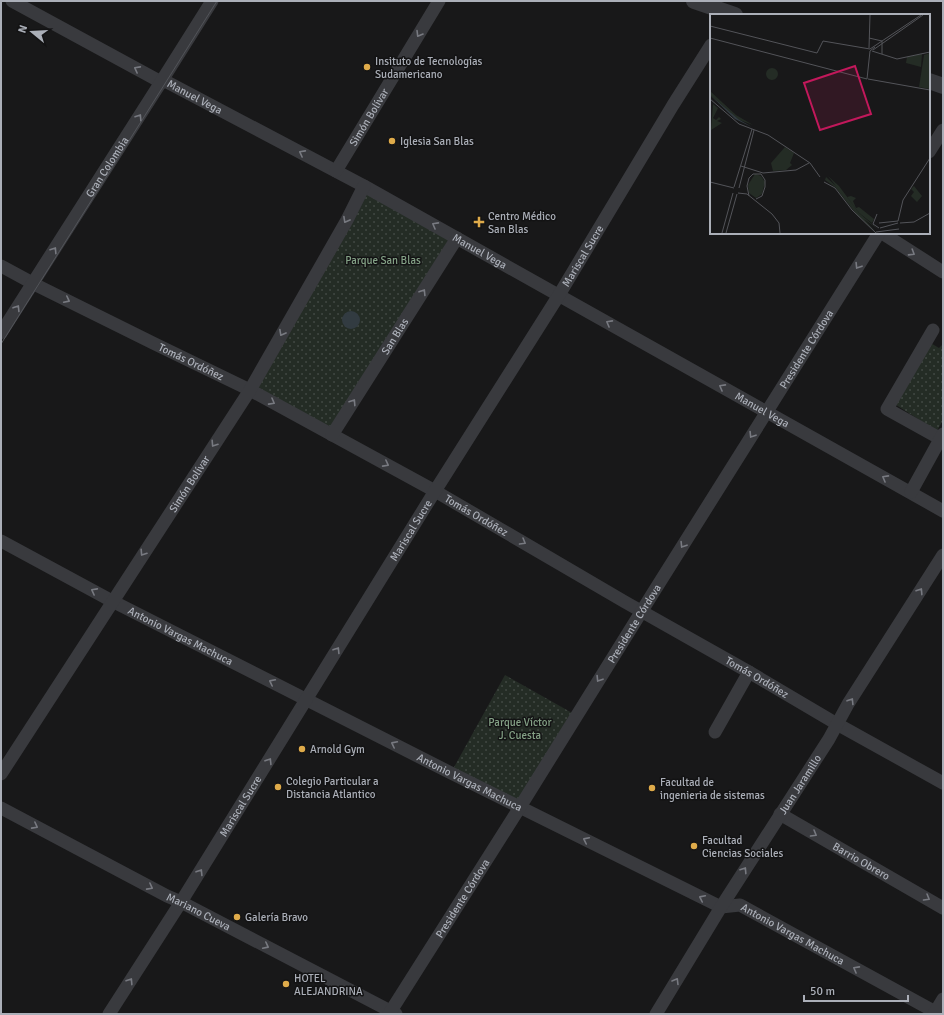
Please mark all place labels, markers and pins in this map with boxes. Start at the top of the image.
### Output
place label: Insituto de Tecnologías Sudamericano [375,55,483,81]
marker: Insituto de Tecnologías Sudamericano [362,62,372,72]
place label: Iglesia San Blas [400,135,474,148]
marker: Iglesia San Blas [387,136,397,146]
place label: Centro Médico San Blas [488,210,556,236]
marker: Centro Médico San Blas [473,216,485,228]
place label: Arnold Gym [310,743,365,756]
marker: Arnold Gym [297,744,307,754]
place label: Colegio Particular a Distancia Atlantico [286,775,379,801]
place label: Facultad de ingenieria de sistemas [660,776,765,802]
marker: Colegio Particular a Distancia Atlantico [273,782,283,792]
marker: Facultad de ingenieria de sistemas [647,783,657,793]
place label: Facultad Ciencias Sociales [702,834,784,860]
marker: Facultad Ciencias Sociales [689,841,699,851]
place label: Galería Bravo [245,911,308,924]
marker: Galería Bravo [232,912,242,922]
place label: HOTEL ALEJANDRINA [294,972,363,998]
marker: HOTEL ALEJANDRINA [281,979,291,989]

